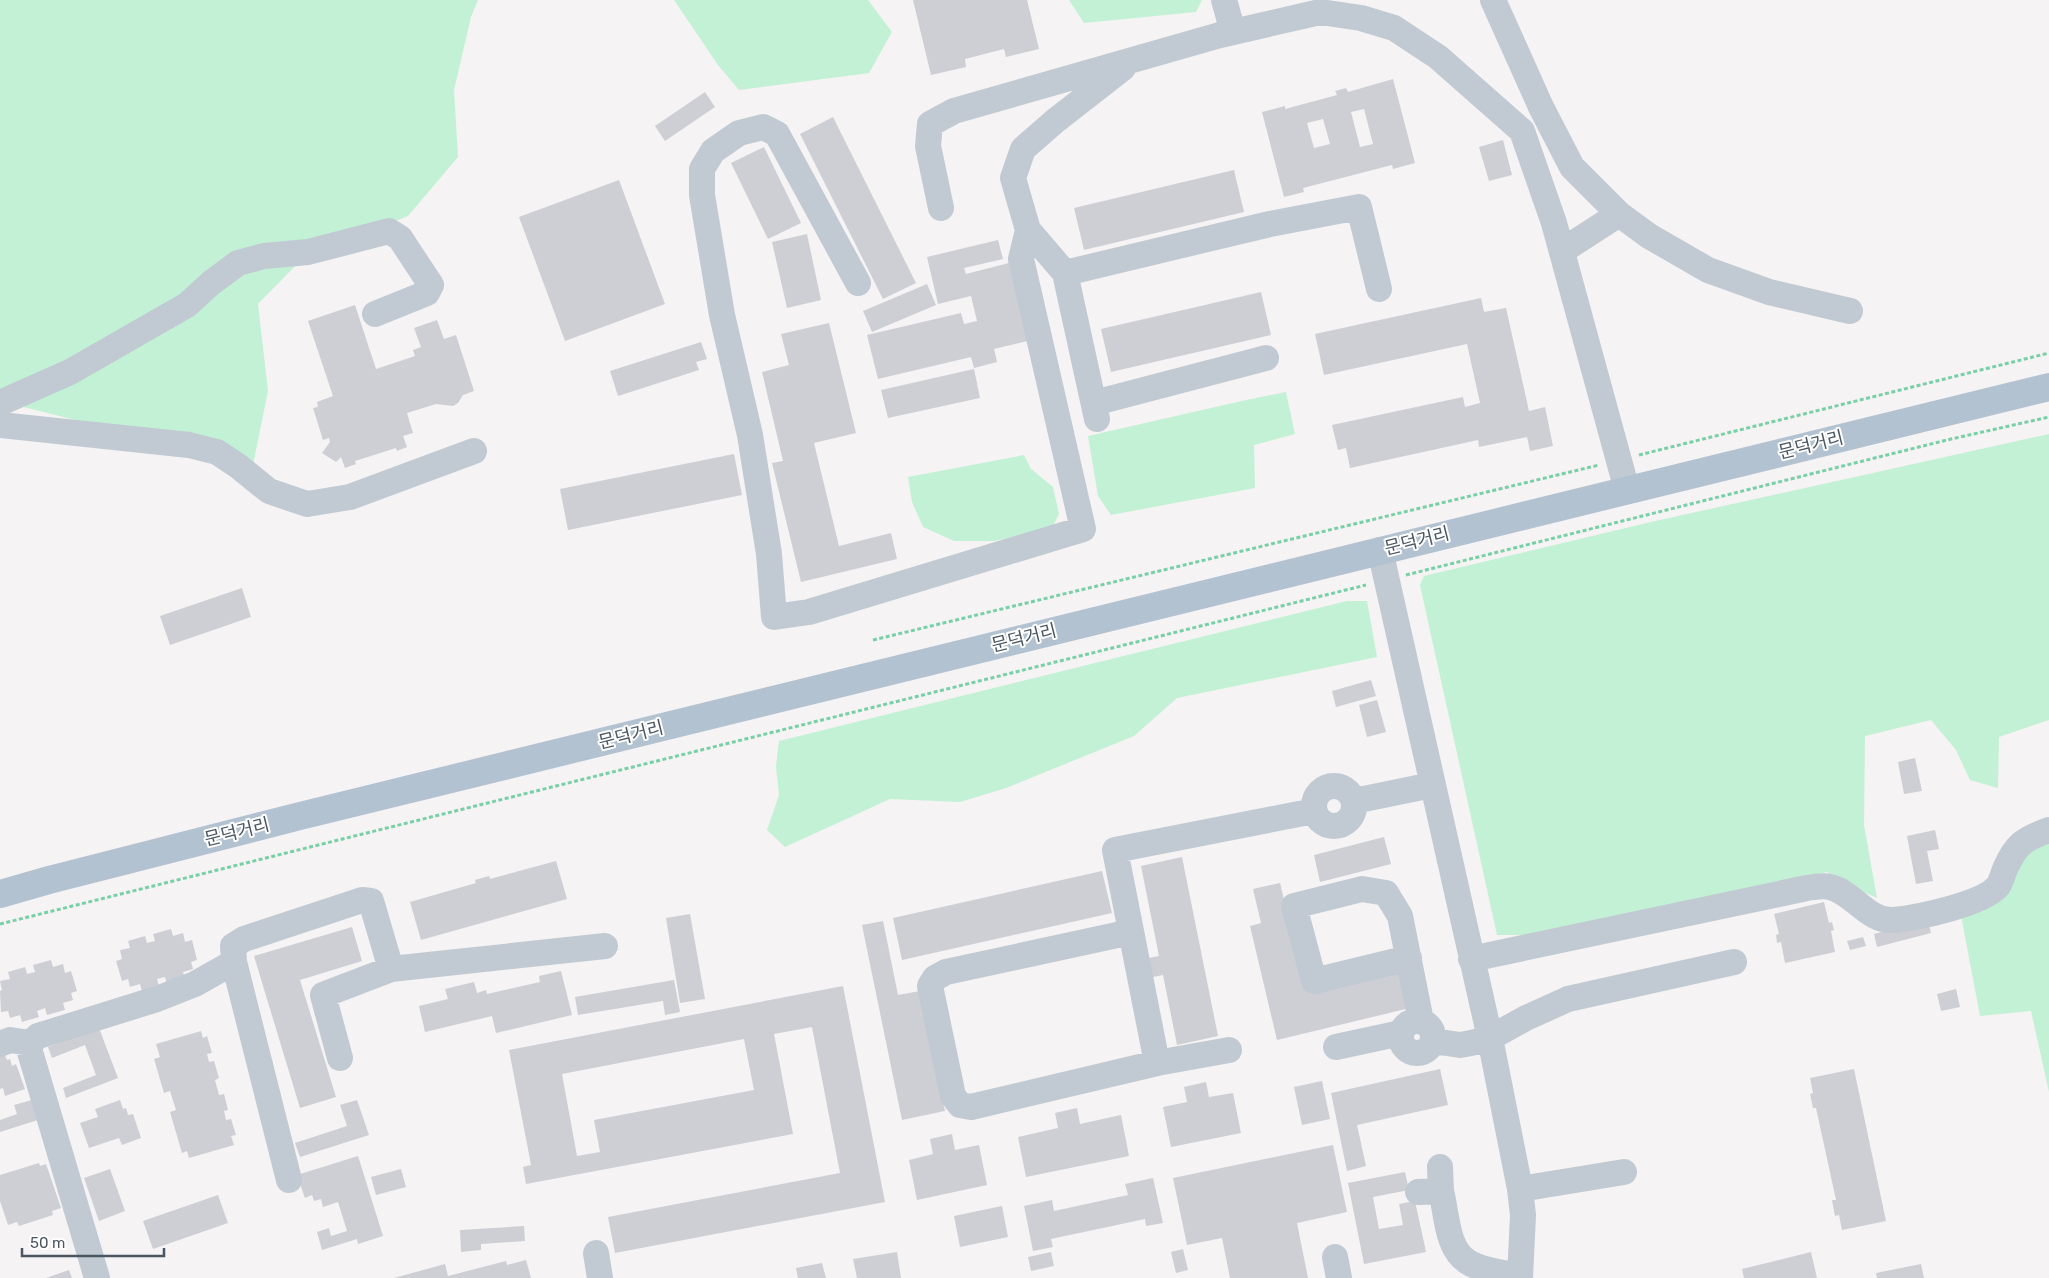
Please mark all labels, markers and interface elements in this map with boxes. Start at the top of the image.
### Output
street label: 문덕거리 [1776,426,1846,464]
street label: 문덕거리 [1382,522,1452,560]
street label: 문덕거리 [989,619,1059,657]
street label: 문덕거리 [596,716,666,754]
street label: 문덕거리 [202,813,272,851]
scale bar [22,1226,165,1258]
text: 50 m [30,1234,65,1252]

